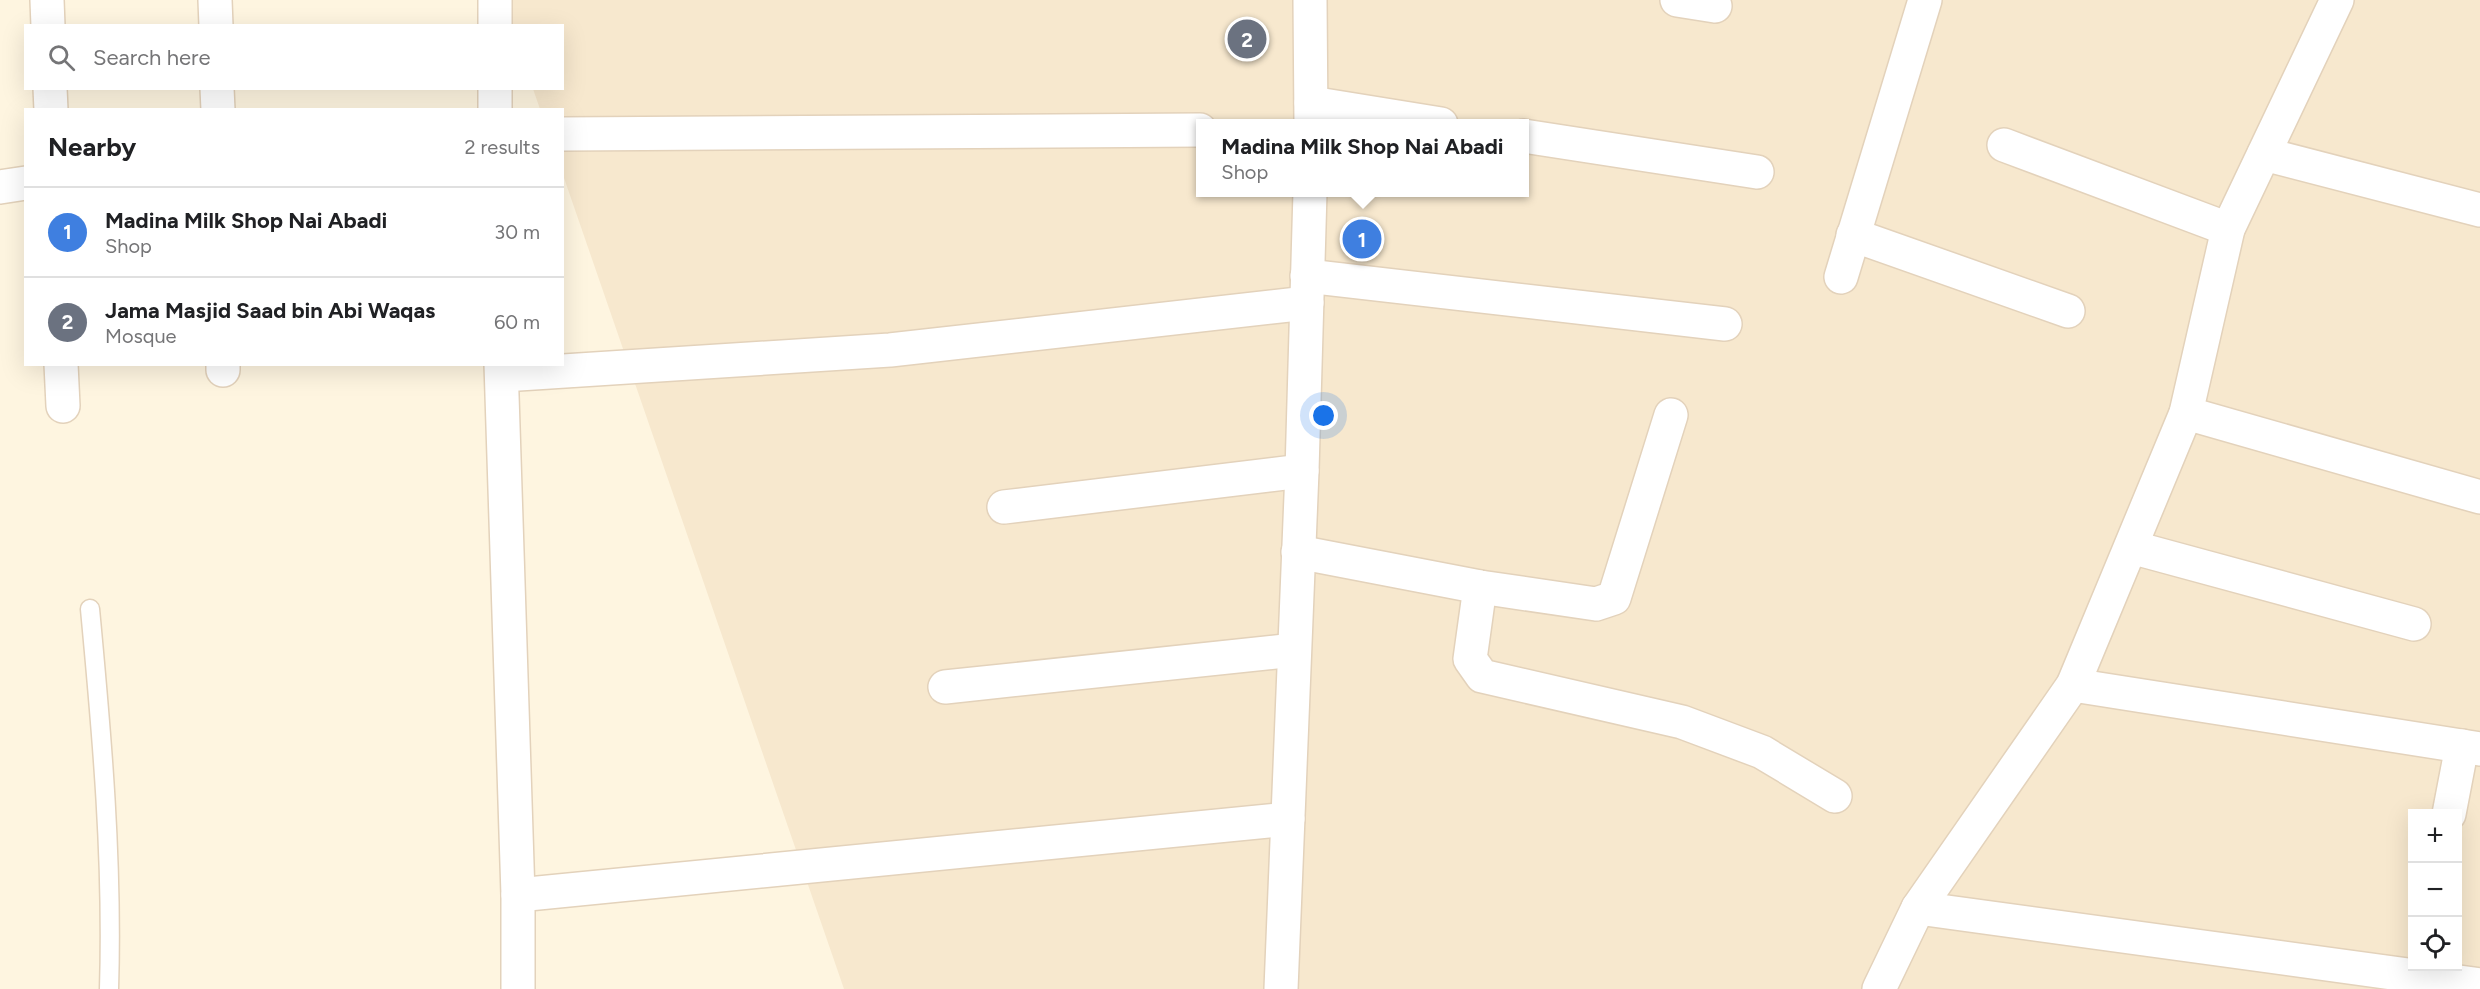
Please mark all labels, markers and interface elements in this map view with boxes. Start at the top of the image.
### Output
pin: 2 [1228,16,1266,62]
search box [24,24,564,90]
icon: search [45,41,78,74]
text: Search here [93,44,211,71]
popup [1196,119,1529,197]
text: Nearby [48,131,136,163]
text: Madina Milk Shop Nai Abadi [1221,133,1504,160]
text: 2 results [464,135,540,159]
text: Shop [1221,160,1268,184]
text: Madina Milk Shop Nai Abadi [105,207,387,234]
pin: 1 [1342,216,1382,262]
text: 1 [63,220,72,244]
text: 30 m [494,220,540,244]
text: Shop [105,234,152,258]
text: Jama Masjid Saad bin Abi Waqas [105,297,435,324]
text: 2 [62,310,73,334]
text: 60 m [494,310,540,334]
text: Mosque [105,324,176,348]
your location [1309,401,1338,430]
map controls [2408,809,2462,971]
button: + [2408,809,2462,863]
button: − [2408,863,2462,917]
button: locate [2408,917,2462,971]

